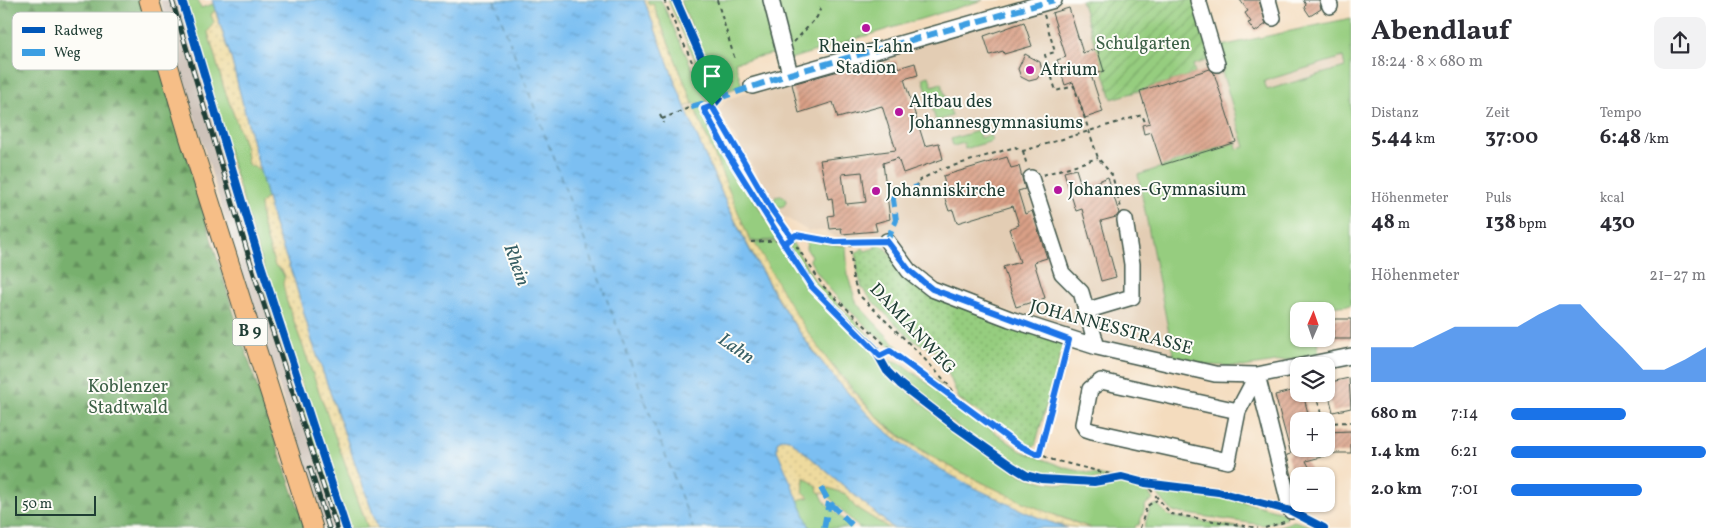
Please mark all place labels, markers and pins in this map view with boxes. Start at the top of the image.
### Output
marker: Rhein-Lahn Stadion [860,22,872,34]
place label: Rhein-Lahn Stadion [818,35,914,81]
pin [691,55,733,106]
place label: Atrium [1040,58,1098,83]
marker: Atrium [1024,64,1036,76]
place label: Altbau des Johannesgymnasiums [909,90,1083,136]
marker: Altbau des Johannesgymnasiums [893,106,905,118]
place label: Johannes-Gymnasium [1068,178,1246,203]
place label: Johanniskirche [886,179,1005,204]
marker: Johannes-Gymnasium [1052,184,1064,196]
marker: Johanniskirche [870,185,882,197]

